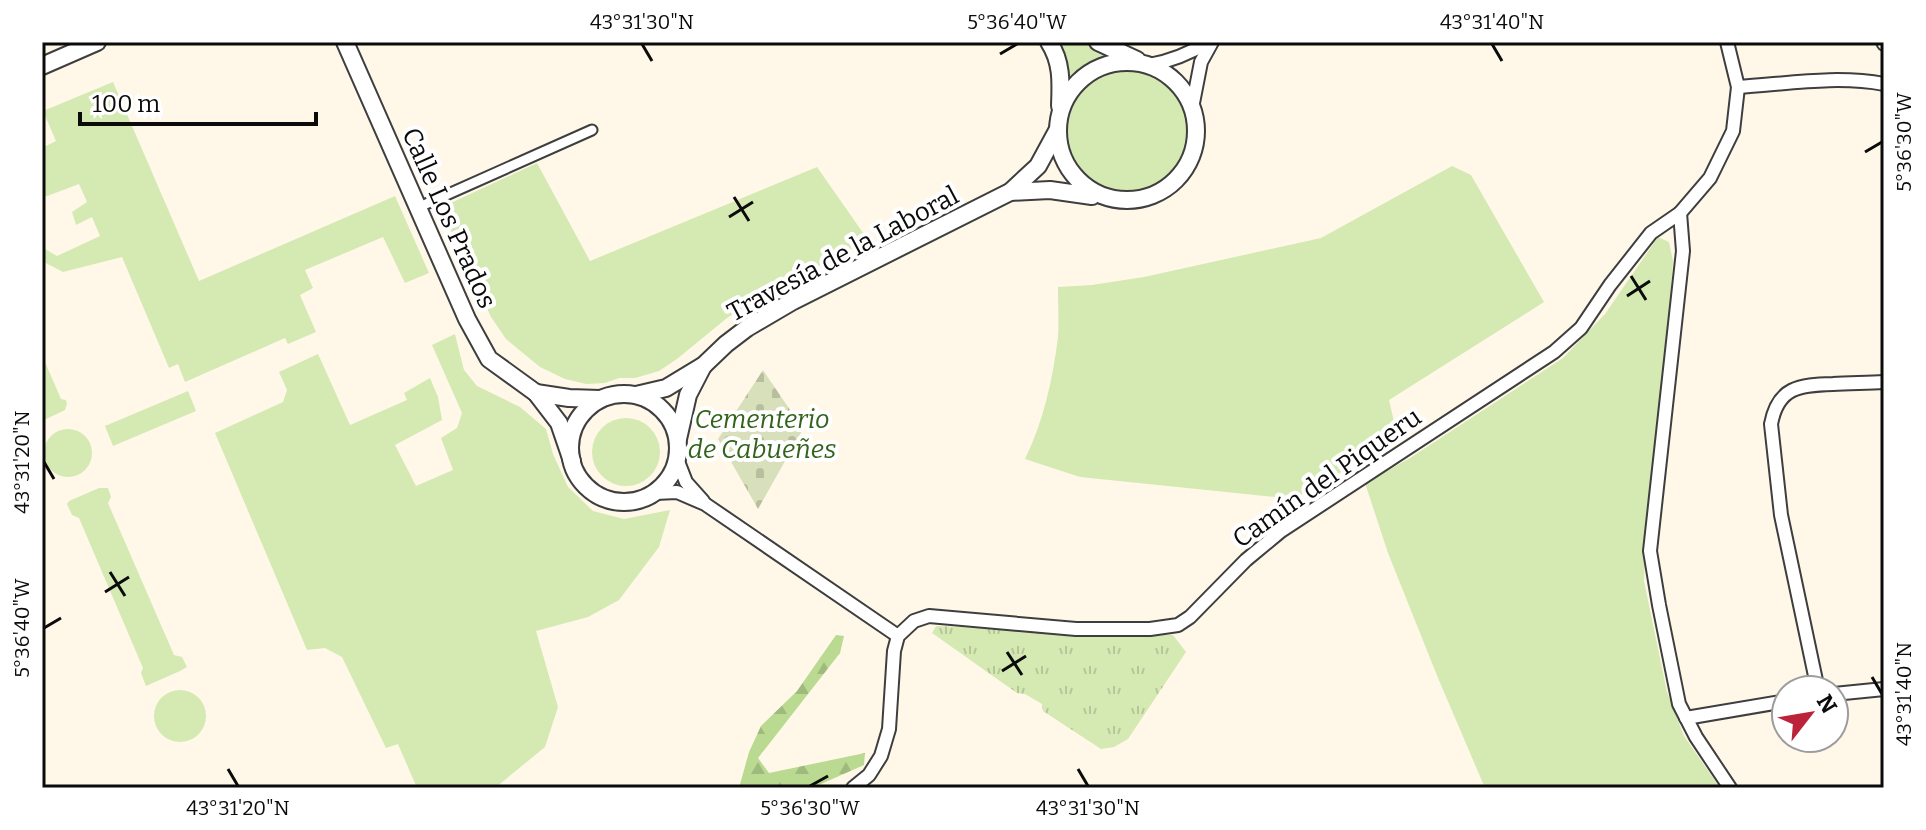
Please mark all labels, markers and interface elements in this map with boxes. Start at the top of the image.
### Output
text: 43°31'30"N [590,10,694,34]
text: 5°36'40"W [967,10,1067,34]
text: 43°31'40"N [1440,10,1544,34]
scale bar [80,76,316,126]
text: 100 m [92,90,160,118]
text: 5°36'30"W [1892,92,1916,192]
street label: Calle Los Prados [395,123,503,313]
street label: Travesía de la Laboral [722,180,964,328]
street label: Camín del Piqueru [1227,401,1427,555]
park label: Cementerio de Cabueñes [688,404,836,465]
text: 43°31'20"N [10,410,34,514]
text: 5°36'40"W [10,578,34,678]
text: 43°31'40"N [1892,642,1916,746]
north arrow [1770,674,1850,754]
text: N [1811,690,1843,718]
text: 43°31'20"N [186,796,290,820]
text: 5°36'30"W [760,796,860,820]
text: 43°31'30"N [1036,796,1140,820]

